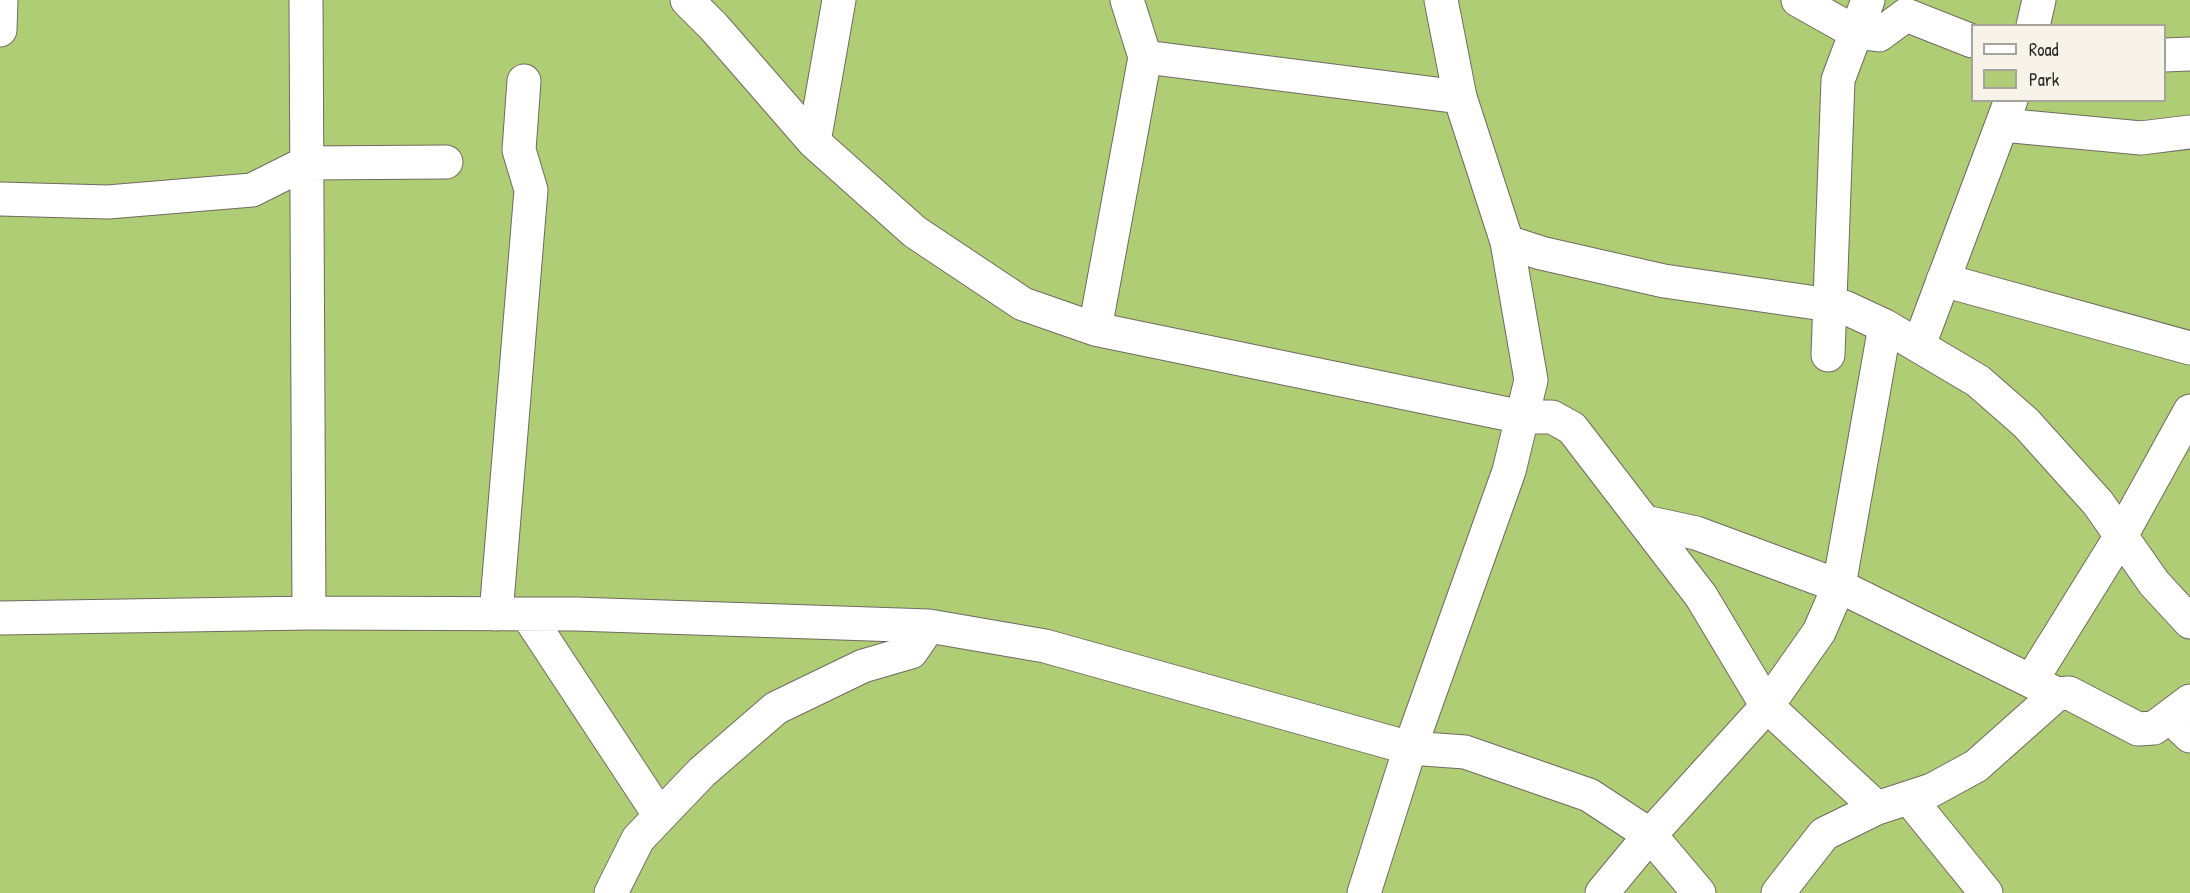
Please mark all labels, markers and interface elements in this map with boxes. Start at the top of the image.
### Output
legend [1971,24,2166,102]
text: Road [2029,37,2059,62]
text: Park [2029,67,2059,92]

